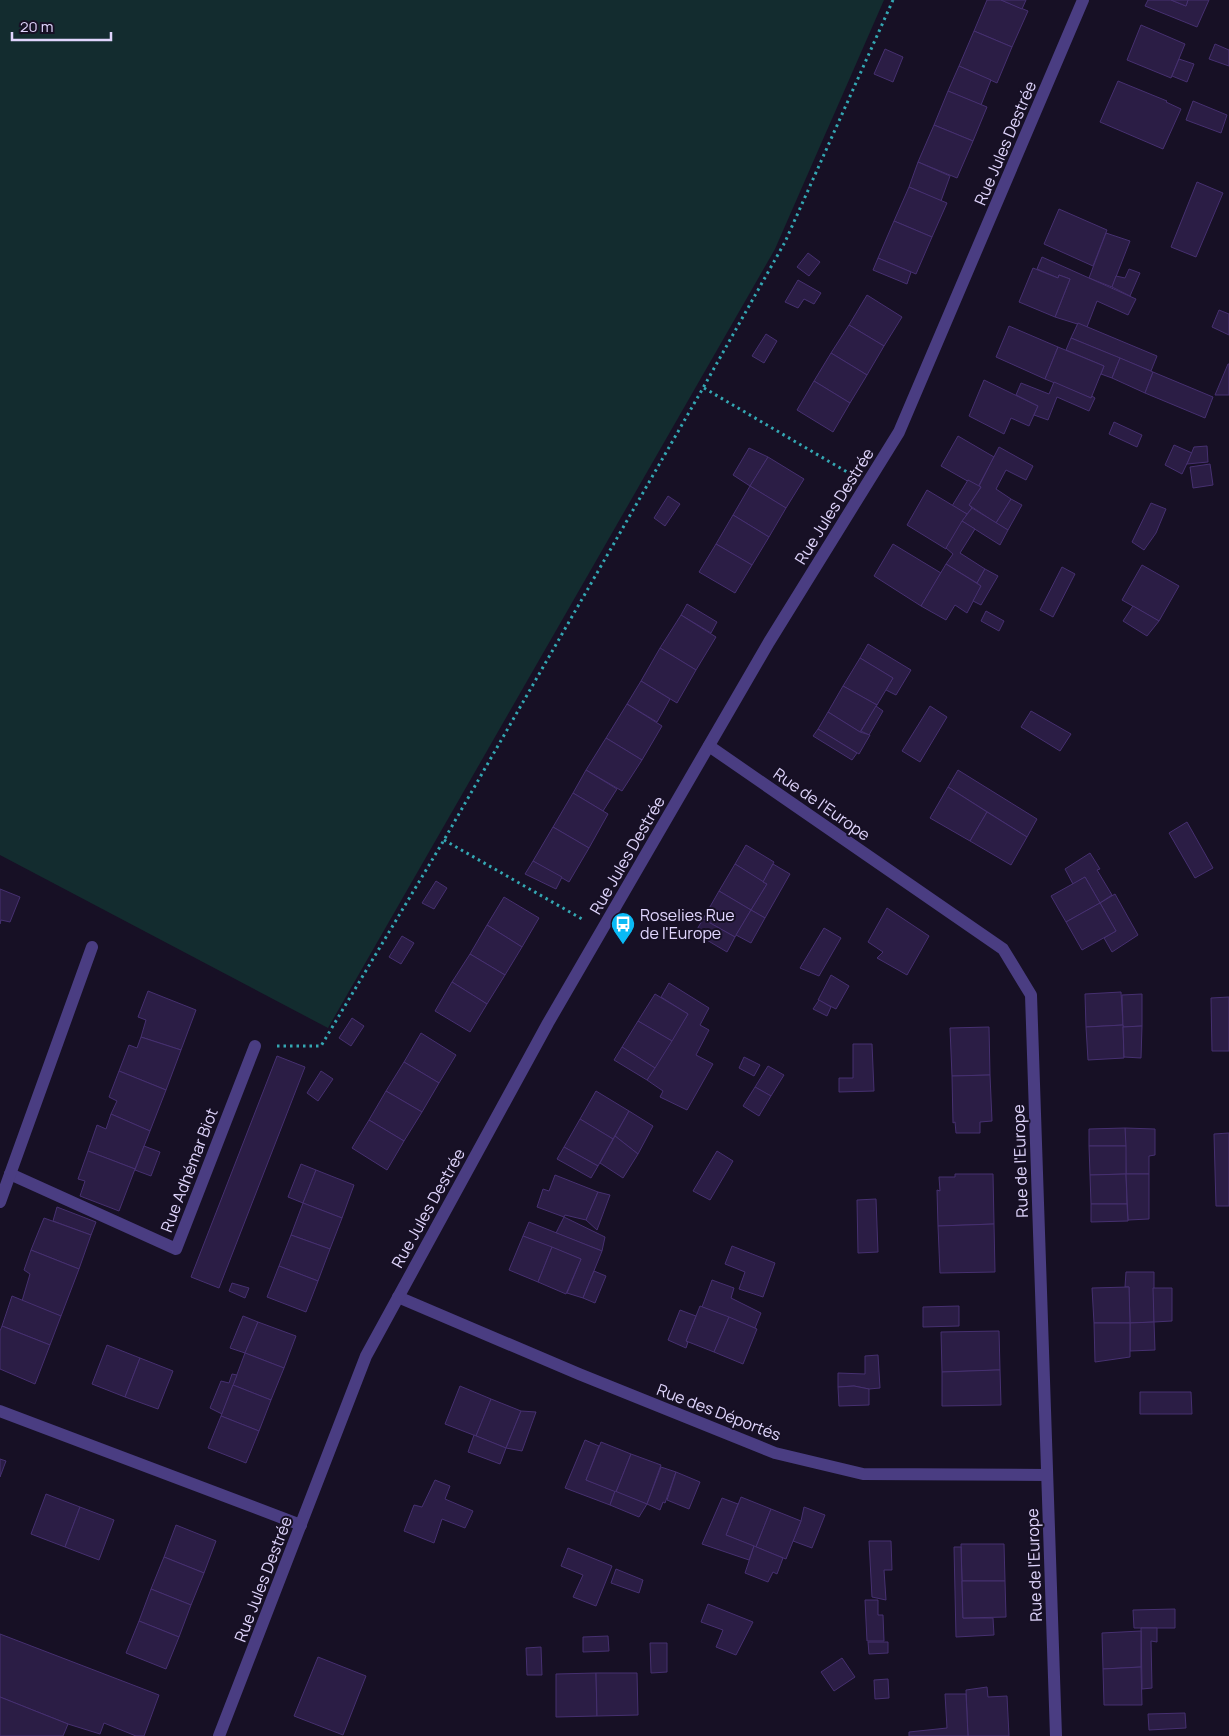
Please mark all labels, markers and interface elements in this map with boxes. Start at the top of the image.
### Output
scale bar [12,10,111,42]
text: 20 m [20,16,53,37]
street label: Rue Jules Destrée [969,77,1041,209]
street label: Rue Jules Destrée [789,444,879,568]
street label: Rue de l'Europe [769,762,875,846]
street label: Rue Jules Destrée [584,792,670,918]
place label: Roselies Rue de l'Europe [640,904,735,944]
bus stop icon: Roselies Rue de l'Europe [610,911,636,945]
street label: Rue de l'Europe [1007,1104,1033,1218]
street label: Rue Adhémar Biot [155,1105,223,1235]
street label: Rue Jules Destrée [386,1144,470,1272]
street label: Rue des Déportés [654,1378,784,1446]
street label: Rue de l'Europe [1021,1508,1047,1622]
street label: Rue Jules Destrée [229,1513,297,1645]

